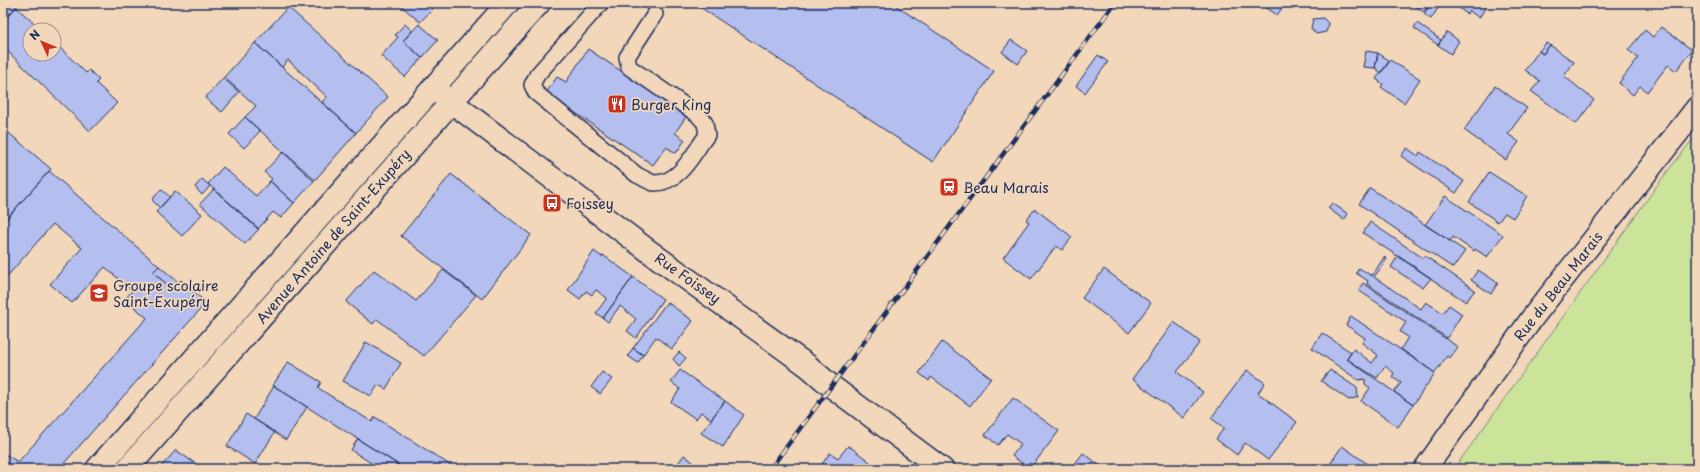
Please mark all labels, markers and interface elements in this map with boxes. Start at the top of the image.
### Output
north arrow [22,22,62,62]
text: N [25,25,44,44]
restaurant icon: Burger King [606,93,628,115]
place label: Burger King [631,94,711,115]
street label: Avenue Antoine de Saint-Exupéry [251,144,415,328]
station icon: Beau Marais [938,176,960,198]
place label: Beau Marais [963,177,1049,198]
bus stop icon: Foissey [541,192,563,214]
place label: Foissey [566,193,614,214]
street label: Rue du Beau Marais [1509,227,1607,345]
street label: Rue Foissey [651,247,725,309]
place label: Groupe scolaire Saint-Exupéry [113,275,219,312]
school or university icon: Groupe scolaire Saint-Exupéry [88,282,110,304]

